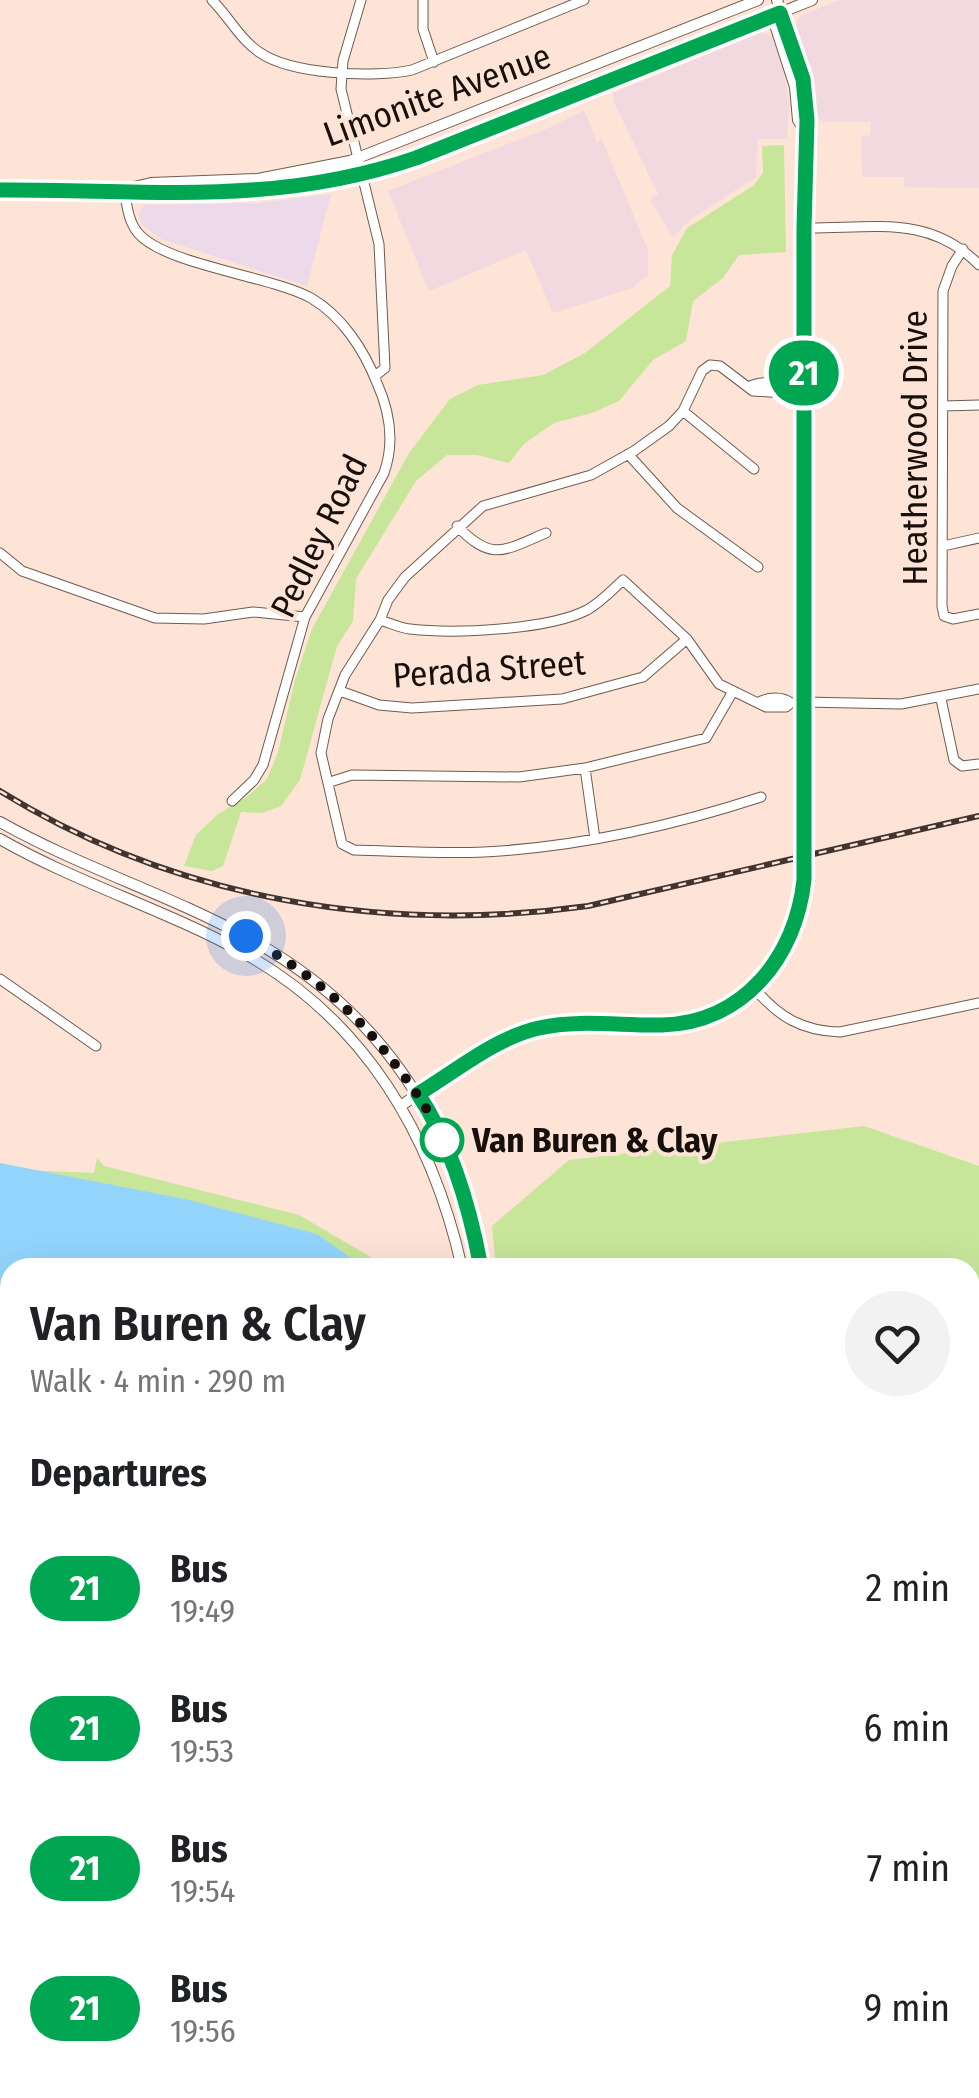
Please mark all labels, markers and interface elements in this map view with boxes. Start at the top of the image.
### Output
street label: Limonite Avenue [318,34,556,156]
street label: Heatherwood Drive [894,310,936,586]
line badge: 21 [759,340,849,406]
text: 21 [789,352,819,394]
street label: Pedley Road [262,448,376,624]
street label: Perada Street [391,641,587,697]
your location [221,911,271,961]
marker: Van Buren & Clay [421,1119,463,1161]
place label: Van Buren & Clay [471,1119,718,1161]
button: heart [845,1291,950,1396]
text: Van Buren & Clay [30,1295,366,1353]
text: Walk · 4 min · 290 m [30,1362,286,1400]
text: Departures [30,1450,207,1496]
text: Bus [170,1546,228,1592]
text: 2 min [865,1565,950,1611]
text: 21 [70,1567,100,1609]
text: 19:49 [170,1592,235,1630]
text: Bus [170,1686,228,1732]
text: 6 min [863,1705,950,1751]
text: 21 [70,1707,100,1749]
text: 19:53 [170,1732,234,1770]
text: Bus [170,1826,228,1872]
text: 7 min [867,1845,950,1891]
text: 21 [70,1847,100,1889]
text: 19:54 [170,1872,235,1910]
text: Bus [170,1966,228,2012]
text: 9 min [864,1985,950,2031]
text: 21 [70,1987,100,2029]
text: 19:56 [170,2012,236,2050]

